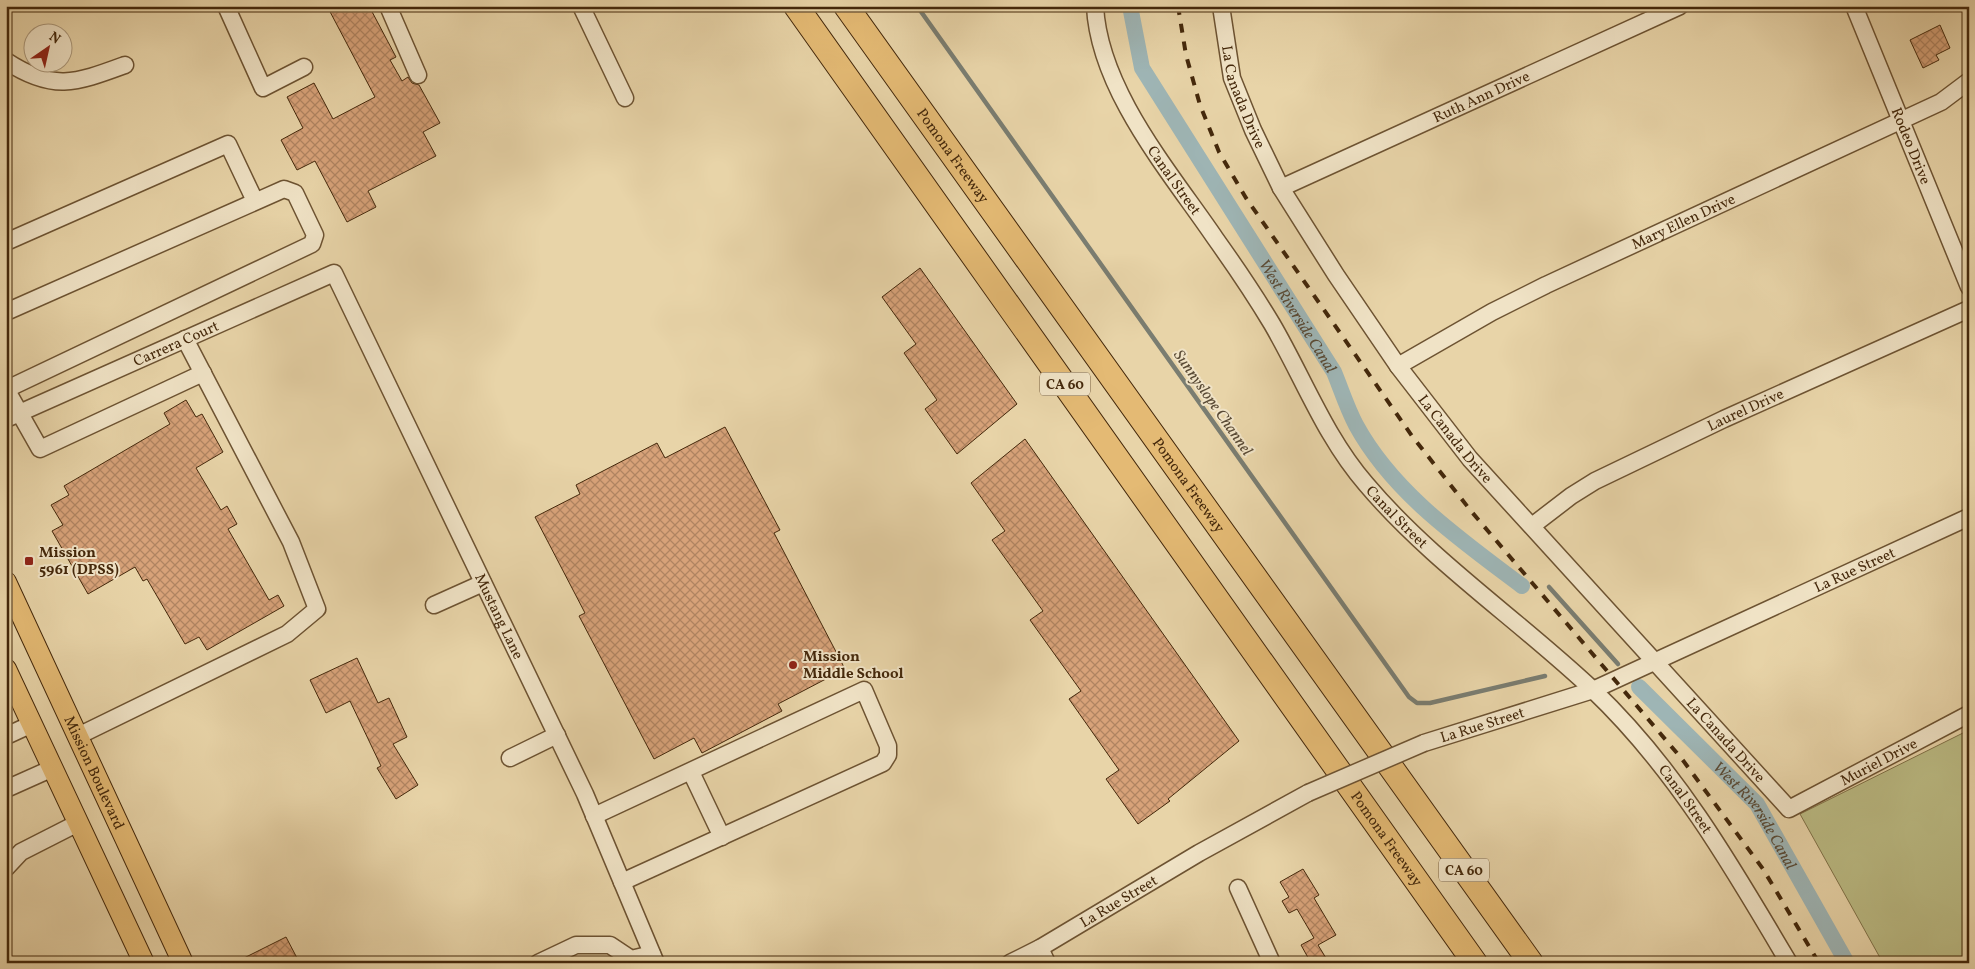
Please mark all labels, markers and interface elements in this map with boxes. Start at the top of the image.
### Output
north arrow [22,22,72,72]
text: N [45,28,64,49]
street label: La Canada Drive [1215,44,1269,153]
street label: Ruth Ann Drive [1430,67,1534,129]
street label: Pomona Freeway [911,105,993,208]
street label: Rodeo Drive [1885,105,1935,188]
street label: Canal Street [1141,142,1205,220]
street label: Mary Ellen Drive [1629,190,1739,256]
water label: West Riverside Canal [1253,256,1341,378]
street label: Carrera Court [130,317,223,373]
water label: Sunnyslope Channel [1168,346,1257,460]
road number: CA 60 [1040,372,1090,396]
street label: Laurel Drive [1704,384,1788,437]
street label: La Canada Drive [1412,391,1496,489]
street label: Pomona Freeway [1146,434,1229,538]
street label: Canal Street [1360,482,1432,554]
place label: Mission 5961 (DPSS) [39,543,119,581]
street label: La Rue Street [1811,543,1899,599]
marker: Mission 5961 (DPSS) [23,555,35,567]
street label: Mustang Lane [468,570,528,663]
place label: Mission Middle School [803,647,904,685]
marker: Mission Middle School [787,659,799,671]
street label: La Canada Drive [1681,694,1769,788]
street label: La Rue Street [1438,703,1527,749]
street label: Mission Boulevard [58,713,129,833]
street label: Muriel Drive [1837,734,1922,792]
water label: West Riverside Canal [1707,757,1801,874]
street label: Canal Street [1652,761,1716,839]
street label: Pomona Freeway [1345,788,1427,891]
road number: CA 60 [1439,858,1489,882]
street label: La Rue Street [1076,871,1162,934]

